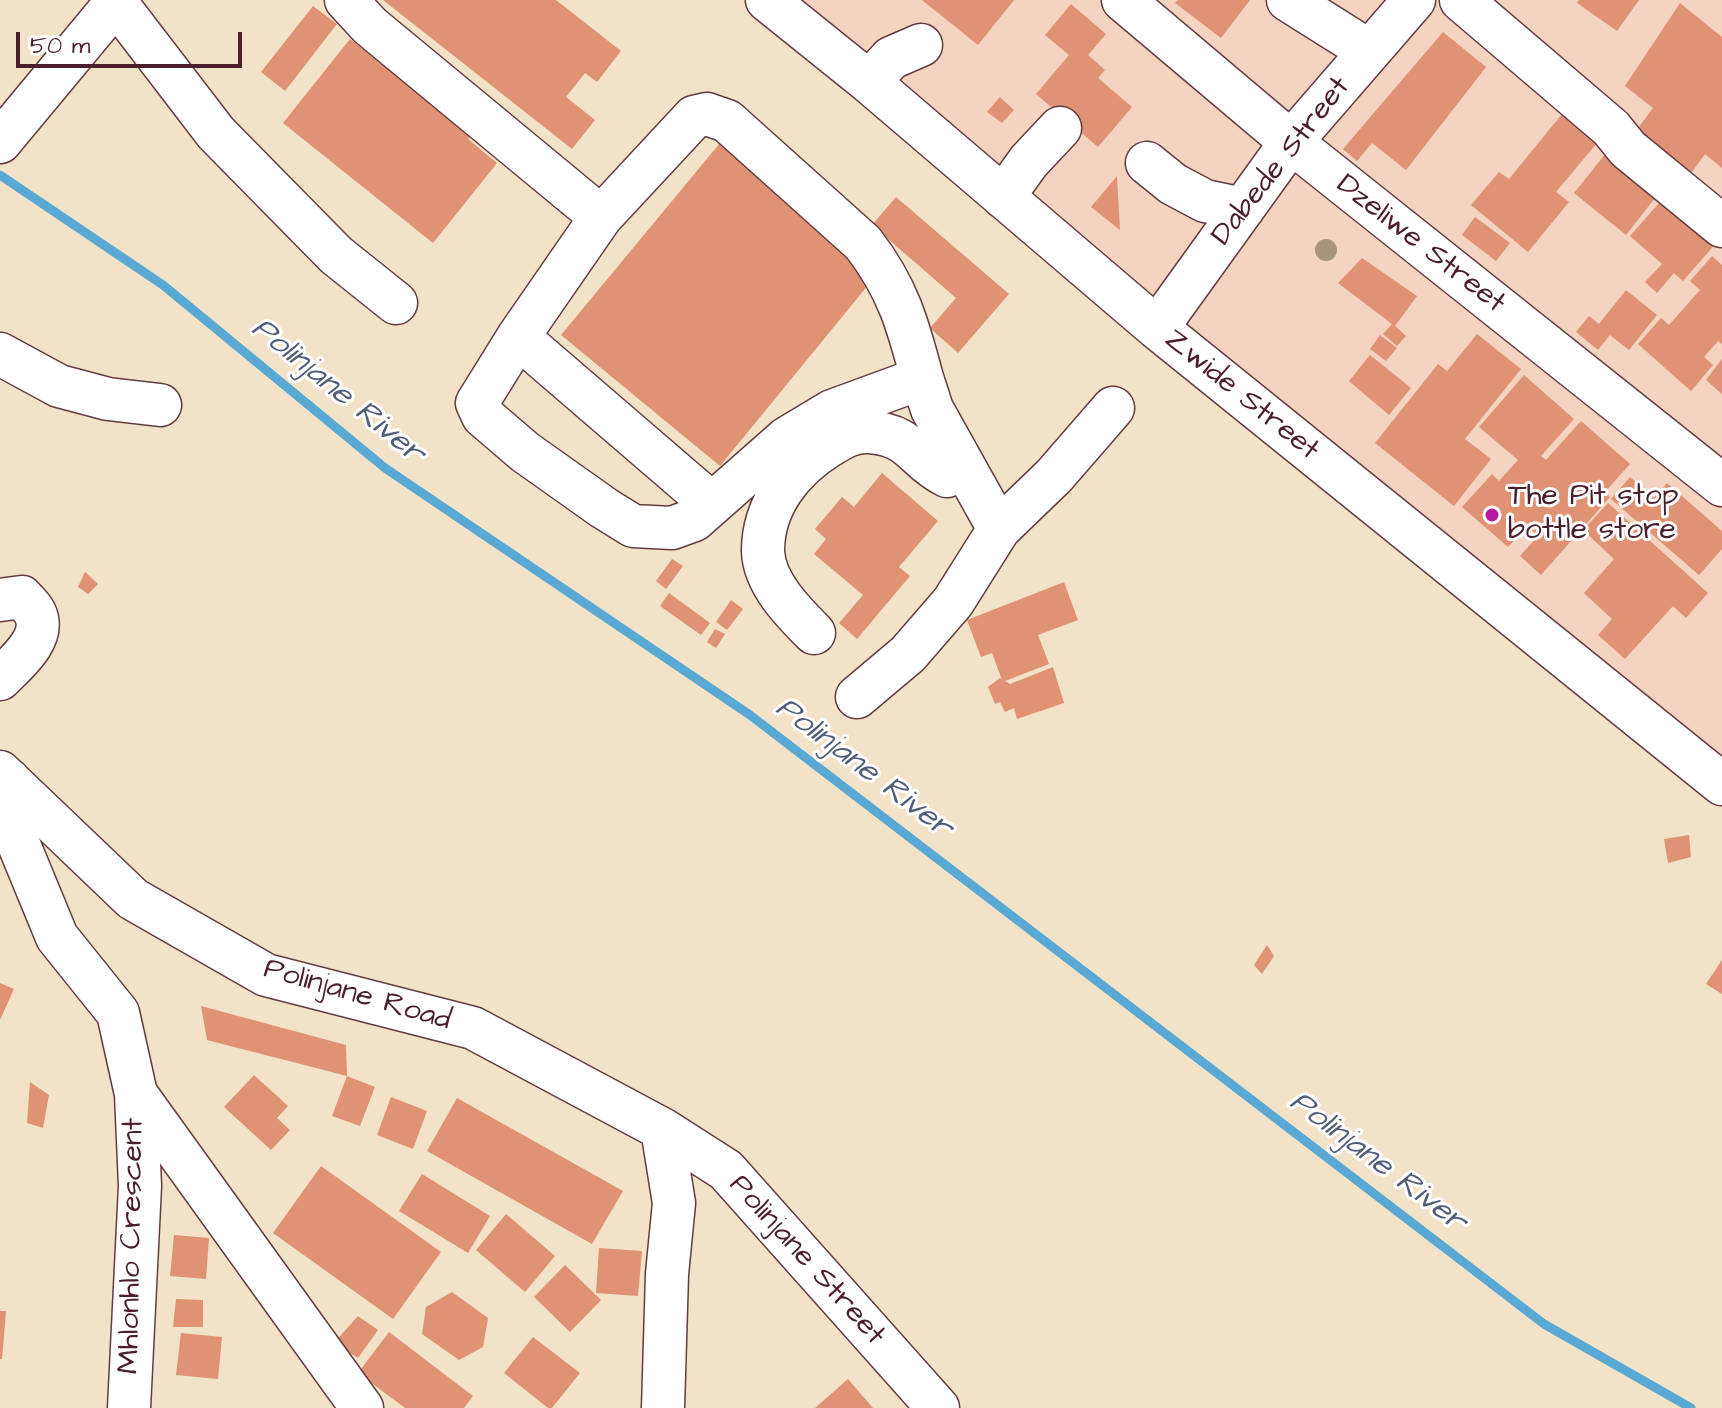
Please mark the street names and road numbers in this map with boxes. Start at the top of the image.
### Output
street label: Dabede Street [1205,71,1359,253]
street label: Dzeliwe Street [1328,168,1512,322]
street label: Zwide Street [1156,323,1326,469]
street label: Polinjane Road [259,952,455,1040]
street label: Mhlonhlo Crescent [113,1118,153,1374]
street label: Polinjane Street [720,1168,892,1354]

